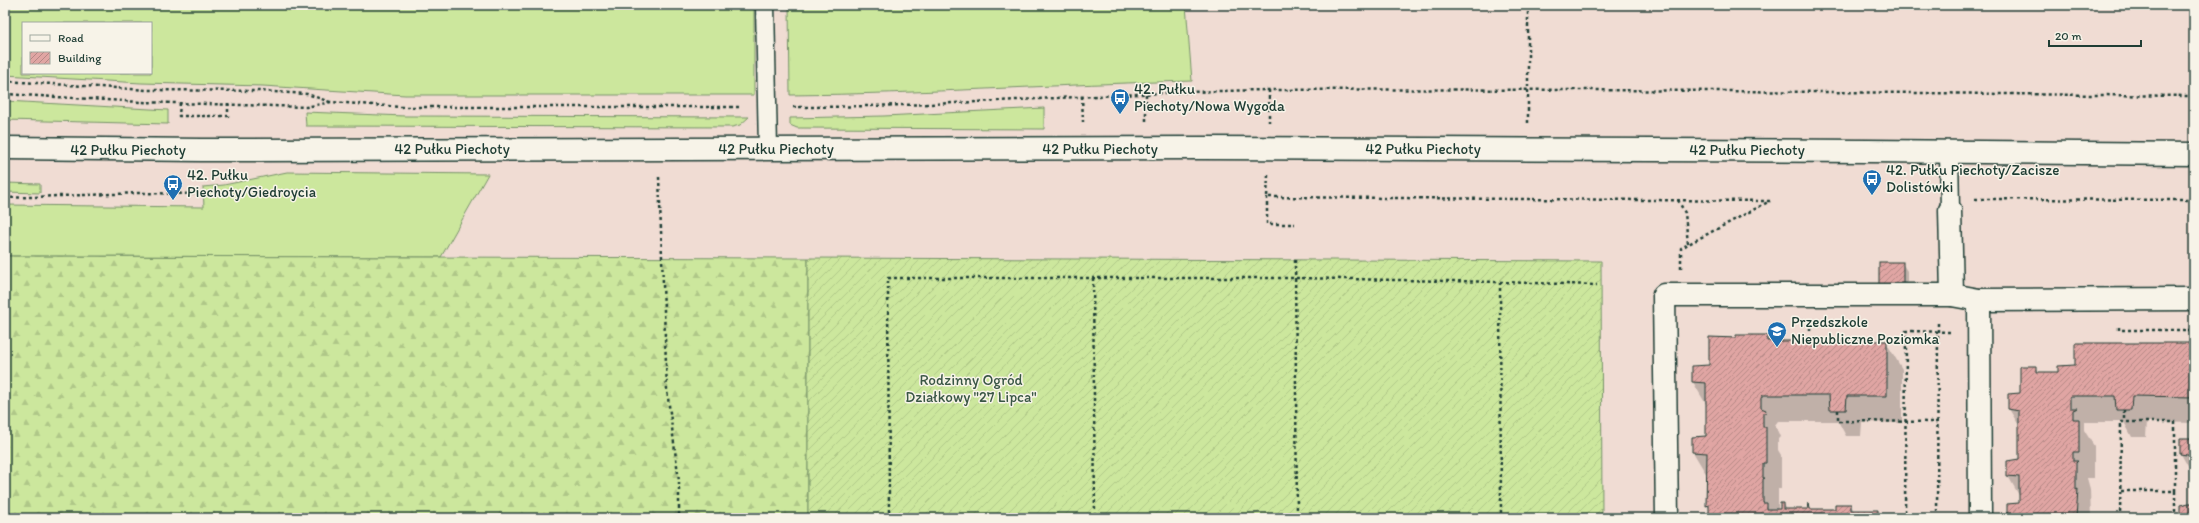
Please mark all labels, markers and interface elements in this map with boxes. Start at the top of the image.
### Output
legend [22,22,152,74]
scale bar [2049,22,2141,48]
text: 20 m [2055,29,2082,43]
text: Road [58,31,84,45]
text: Building [58,51,102,65]
place label: 42. Pułku Piechoty/Nowa Wygoda [1134,80,1285,115]
bus stop icon: 42. Pułku Piechoty/Nowa Wygoda [1109,87,1131,115]
street label: 42 Pułku Piechoty [394,140,510,158]
street label: 42 Pułku Piechoty [718,140,834,158]
street label: 42 Pułku Piechoty [1042,140,1158,158]
street label: 42 Pułku Piechoty [1365,140,1481,158]
street label: 42 Pułku Piechoty [70,141,186,159]
street label: 42 Pułku Piechoty [1689,141,1805,159]
place label: 42. Pułku Piechoty/Zacisze Dolistówki [1886,161,2059,196]
place label: 42. Pułku Piechoty/Giedroycia [187,166,317,201]
bus stop icon: 42. Pułku Piechoty/Zacisze Dolistówki [1861,168,1883,196]
bus stop icon: 42. Pułku Piechoty/Giedroycia [162,173,184,201]
place label: Przedszkole Niepubliczne Poziomka [1791,313,1940,348]
school or university icon: Przedszkole Niepubliczne Poziomka [1766,320,1788,348]
park label: Rodzinny Ogród Działkowy "27 Lipca" [905,371,1037,406]

